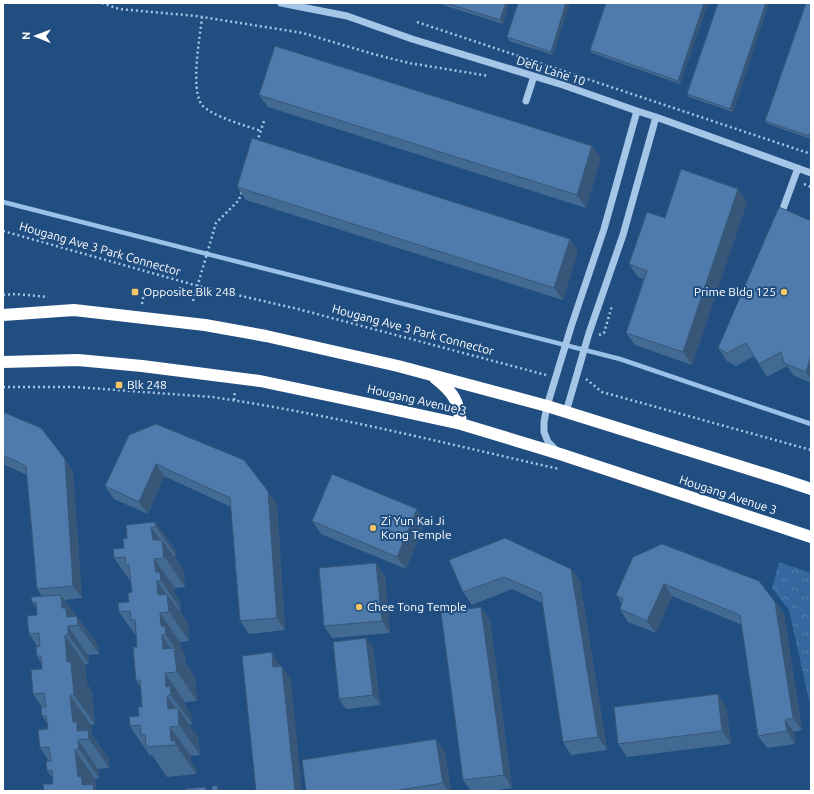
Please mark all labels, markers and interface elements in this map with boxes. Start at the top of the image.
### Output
north arrow [16,16,56,56]
text: N [20,32,32,40]
street label: Defu Lane 10 [515,53,587,88]
street label: Hougang Ave 3 Park Connector [18,219,183,278]
place label: Opposite Blk 248 [143,285,236,298]
place label: Prime Bldg 125 [694,285,776,298]
marker: Opposite Blk 248 [130,287,140,297]
marker: Prime Bldg 125 [779,287,789,297]
street label: Hougang Ave 3 Park Connector [331,302,496,358]
place label: Blk 248 [127,378,167,391]
marker: Blk 248 [114,380,124,390]
street label: Hougang Avenue 3 [366,382,468,417]
street label: Hougang Avenue 3 [678,473,779,516]
place label: Zi Yun Kai Ji Kong Temple [381,514,452,541]
marker: Zi Yun Kai Ji Kong Temple [368,523,378,533]
place label: Chee Tong Temple [367,600,467,613]
marker: Chee Tong Temple [354,602,364,612]

